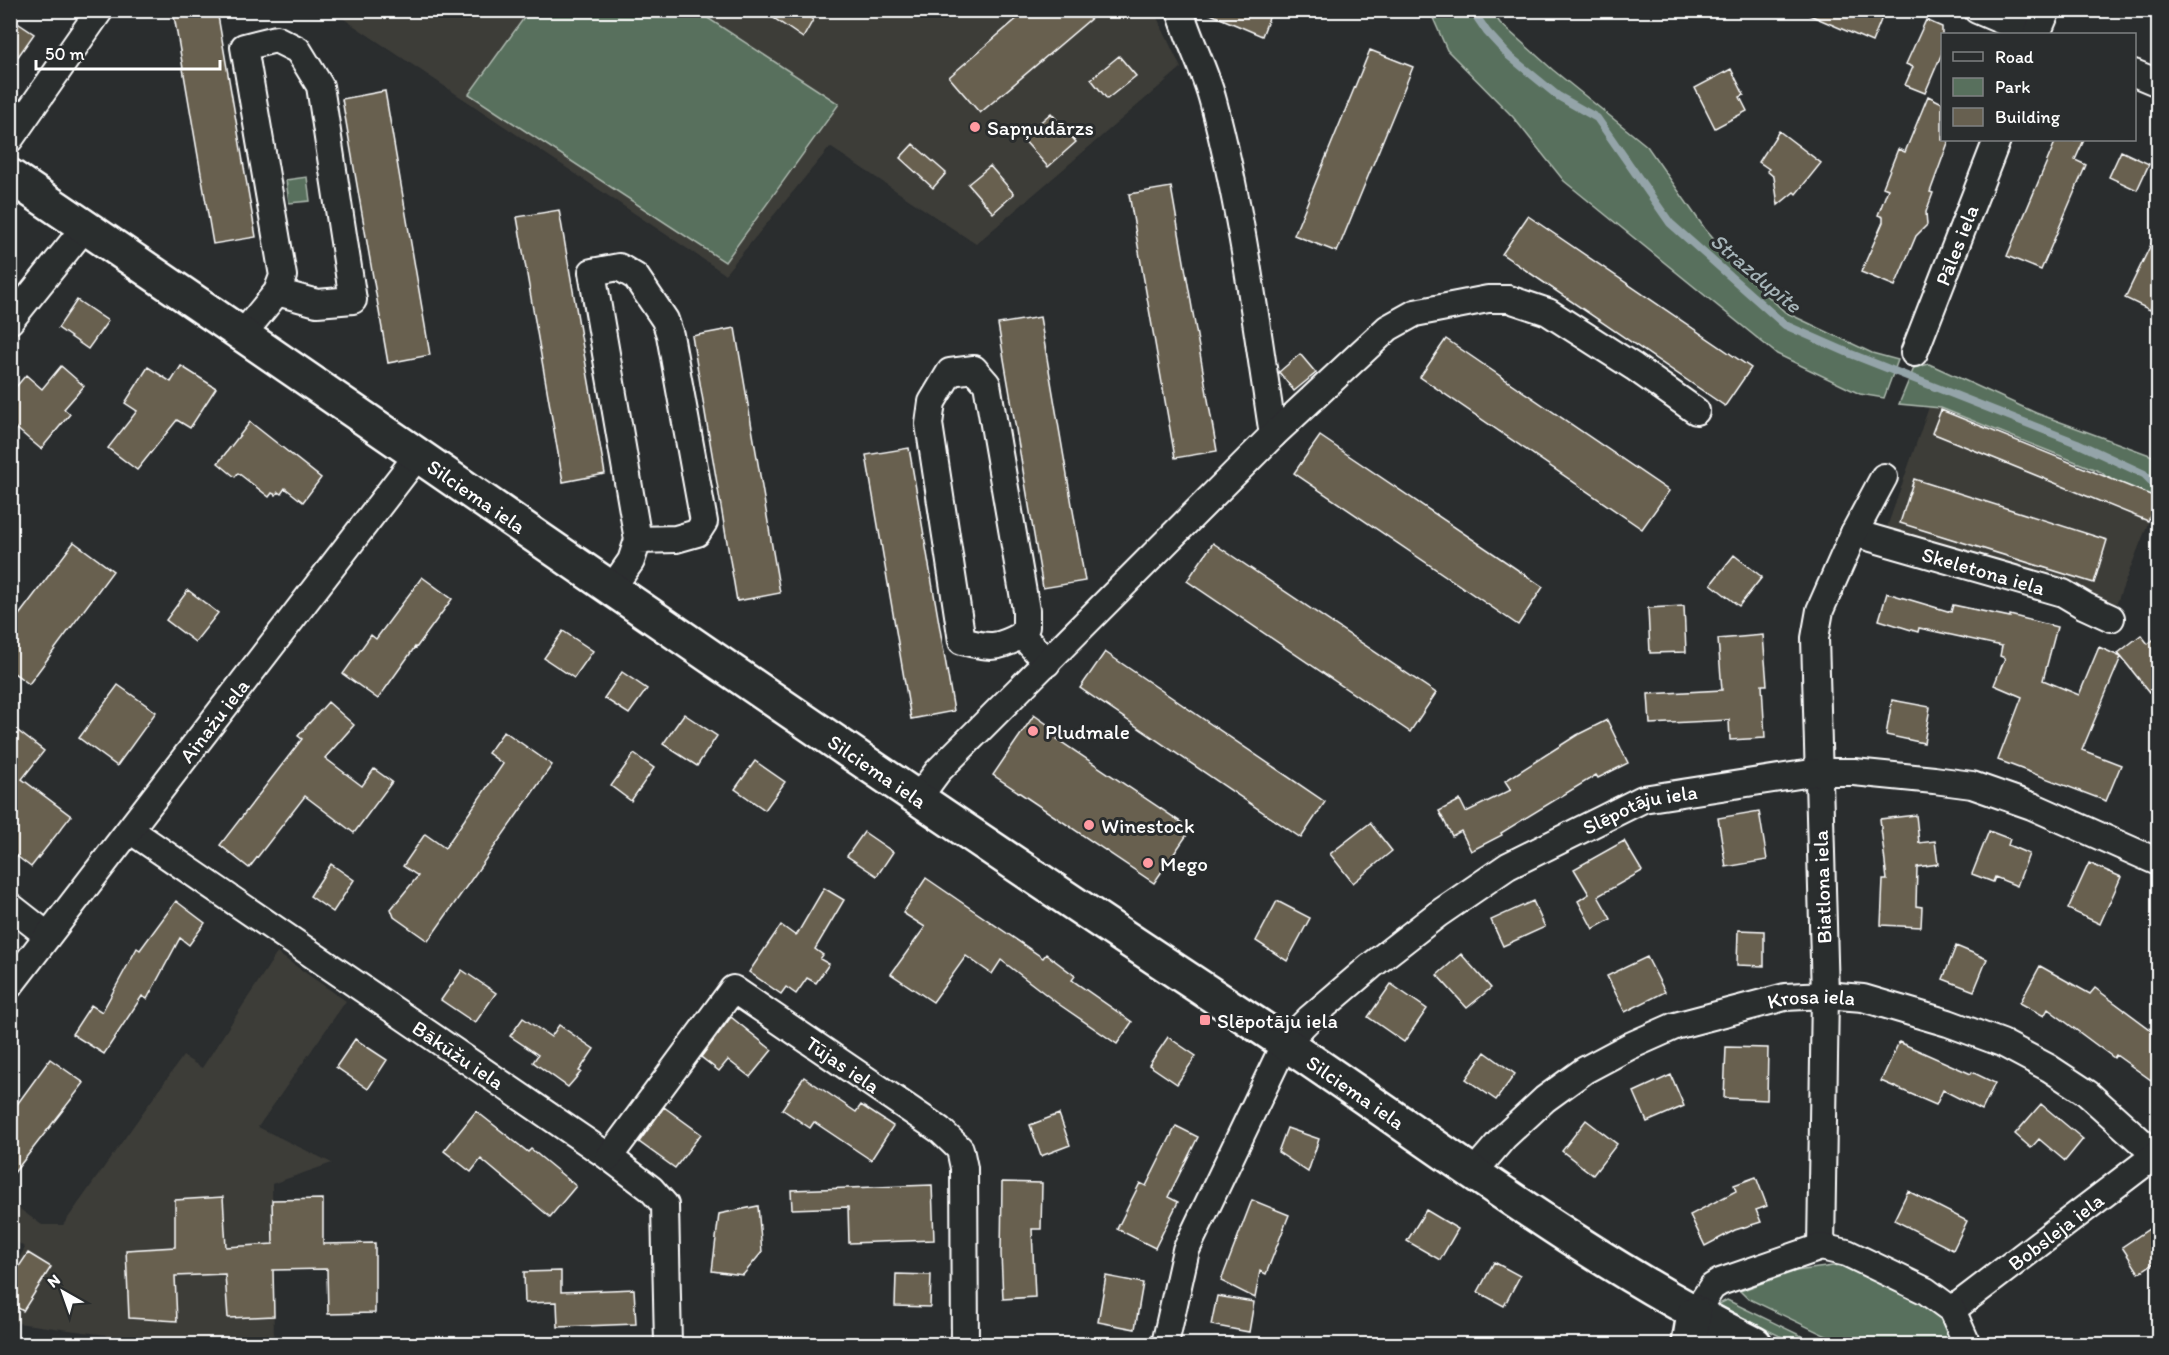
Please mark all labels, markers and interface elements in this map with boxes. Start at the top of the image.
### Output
scale bar [36,33,220,71]
legend [1941,33,2136,141]
text: 50 m [45,43,85,65]
text: Road [1995,46,2034,68]
text: Park [1995,76,2030,98]
text: Building [1995,106,2061,128]
place label: Sapņudārzs [987,115,1094,140]
marker: Sapņudārzs [968,120,982,134]
street label: Pāles iela [1929,201,1983,289]
water label: Strazdupīte [1705,227,1808,320]
street label: Silciema iela [423,453,531,539]
street label: Skeletona iela [1919,541,2048,600]
street label: Ainažu iela [173,673,254,767]
place label: Pludmale [1045,719,1130,744]
marker: Pludmale [1026,724,1040,738]
street label: Silciema iela [824,728,932,813]
street label: Slēpotāju iela [1578,778,1699,840]
place label: Winestock [1101,813,1195,838]
marker: Winestock [1082,818,1096,832]
street label: Biatlona iela [1808,830,1836,944]
place label: Mego [1160,851,1208,876]
marker: Mego [1141,856,1155,870]
street label: Krosa iela [1764,982,1856,1014]
place label: Slēpotāju iela [1217,1008,1338,1033]
marker: Slēpotāju iela [1198,1013,1212,1027]
street label: Bākūžu iela [408,1014,509,1095]
street label: Tūjas iela [801,1030,885,1098]
street label: Silciema iela [1302,1049,1410,1134]
street label: Bobsleja iela [2003,1187,2108,1276]
north arrow [33,1262,93,1322]
text: N [43,1270,64,1292]

